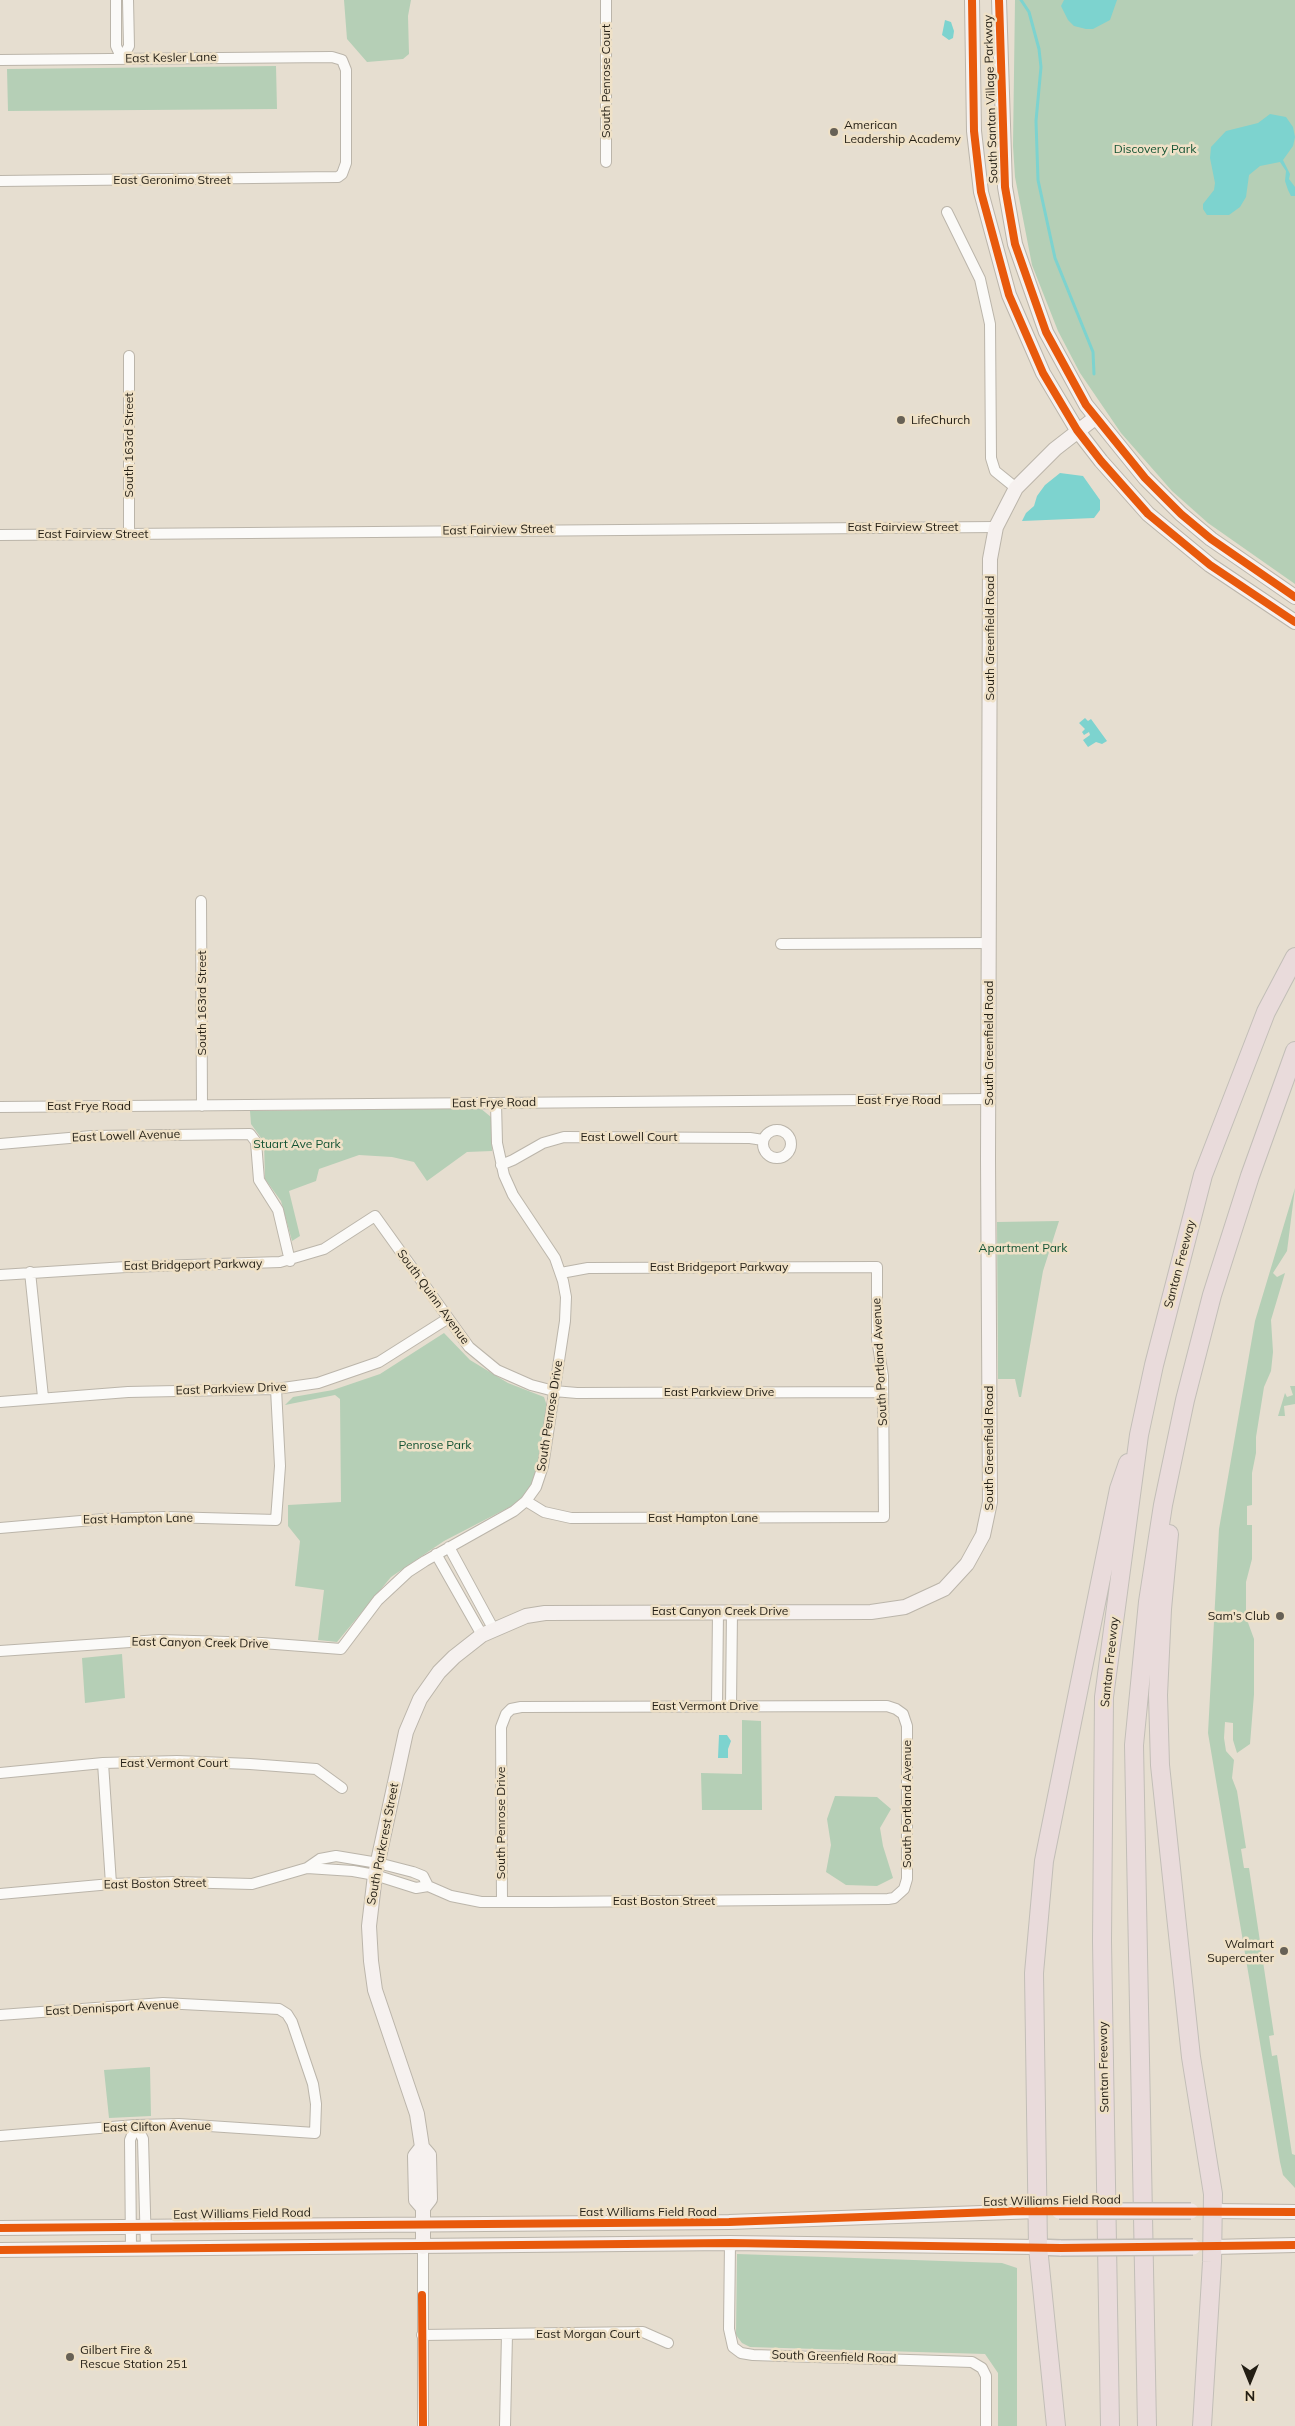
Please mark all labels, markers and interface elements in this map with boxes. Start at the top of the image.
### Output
street label: South Santan Village Parkway [981,14,1001,184]
street label: South Penrose Court [599,24,613,138]
street label: East Kesler Lane [125,50,217,66]
place label: American Leadership Academy [844,118,961,146]
marker: American Leadership Academy [828,126,840,138]
park label: Discovery Park [1114,142,1196,156]
street label: East Geronimo Street [113,173,231,187]
street label: South 163rd Street [122,392,136,498]
place label: LifeChurch [911,413,970,427]
marker: LifeChurch [895,414,907,426]
street label: East Fairview Street [847,520,959,534]
street label: East Fairview Street [442,522,554,538]
street label: East Fairview Street [37,527,149,541]
street label: South Greenfield Road [983,576,997,700]
street label: South 163rd Street [195,950,209,1056]
street label: South Greenfield Road [982,981,996,1105]
street label: East Frye Road [857,1093,941,1107]
street label: East Frye Road [452,1095,536,1111]
street label: East Frye Road [47,1099,131,1113]
street label: East Lowell Avenue [72,1127,180,1145]
street label: East Lowell Court [581,1130,677,1144]
park label: Stuart Ave Park [253,1137,341,1151]
street label: Santan Freeway [1161,1218,1199,1310]
park label: Apartment Park [979,1241,1067,1255]
street label: South Quinn Avenue [394,1247,472,1347]
street label: East Bridgeport Parkway [124,1257,262,1273]
street label: East Bridgeport Parkway [650,1260,788,1274]
street label: South Portland Avenue [869,1298,891,1426]
street label: South Penrose Drive [534,1359,566,1473]
street label: East Parkview Drive [175,1380,287,1398]
street label: East Parkview Drive [664,1385,774,1399]
street label: South Greenfield Road [982,1386,996,1510]
park label: Penrose Park [398,1438,472,1452]
street label: East Hampton Lane [83,1511,193,1527]
street label: East Hampton Lane [648,1511,758,1525]
street label: East Canyon Creek Drive [652,1604,788,1618]
place label: Sam's Club [1208,1609,1270,1623]
marker: Sam's Club [1274,1610,1286,1622]
street label: Santan Freeway [1098,1616,1122,1708]
street label: East Canyon Creek Drive [132,1635,268,1651]
street label: East Vermont Drive [652,1699,758,1713]
street label: South Portland Avenue [900,1740,914,1868]
street label: East Vermont Court [120,1756,228,1770]
street label: South Penrose Drive [494,1767,508,1879]
street label: South Parkcrest Street [364,1782,402,1906]
street label: East Boston Street [104,1876,206,1892]
street label: East Boston Street [613,1894,715,1908]
place label: Walmart Supercenter [1207,1937,1274,1965]
marker: Walmart Supercenter [1278,1945,1290,1957]
street label: East Dennisport Avenue [45,1997,179,2019]
street label: Santan Freeway [1096,2021,1112,2113]
street label: East Clifton Avenue [103,2119,211,2135]
street label: East Williams Field Road [983,2193,1121,2209]
street label: East Williams Field Road [579,2205,717,2219]
street label: East Williams Field Road [173,2206,311,2222]
street label: East Morgan Court [536,2327,640,2341]
place label: Gilbert Fire & Rescue Station 251 [80,2343,188,2371]
street label: South Greenfield Road [771,2348,897,2366]
marker: Gilbert Fire & Rescue Station 251 [64,2351,76,2363]
north arrow [1225,2356,1275,2406]
text: N [1245,2387,1255,2405]

